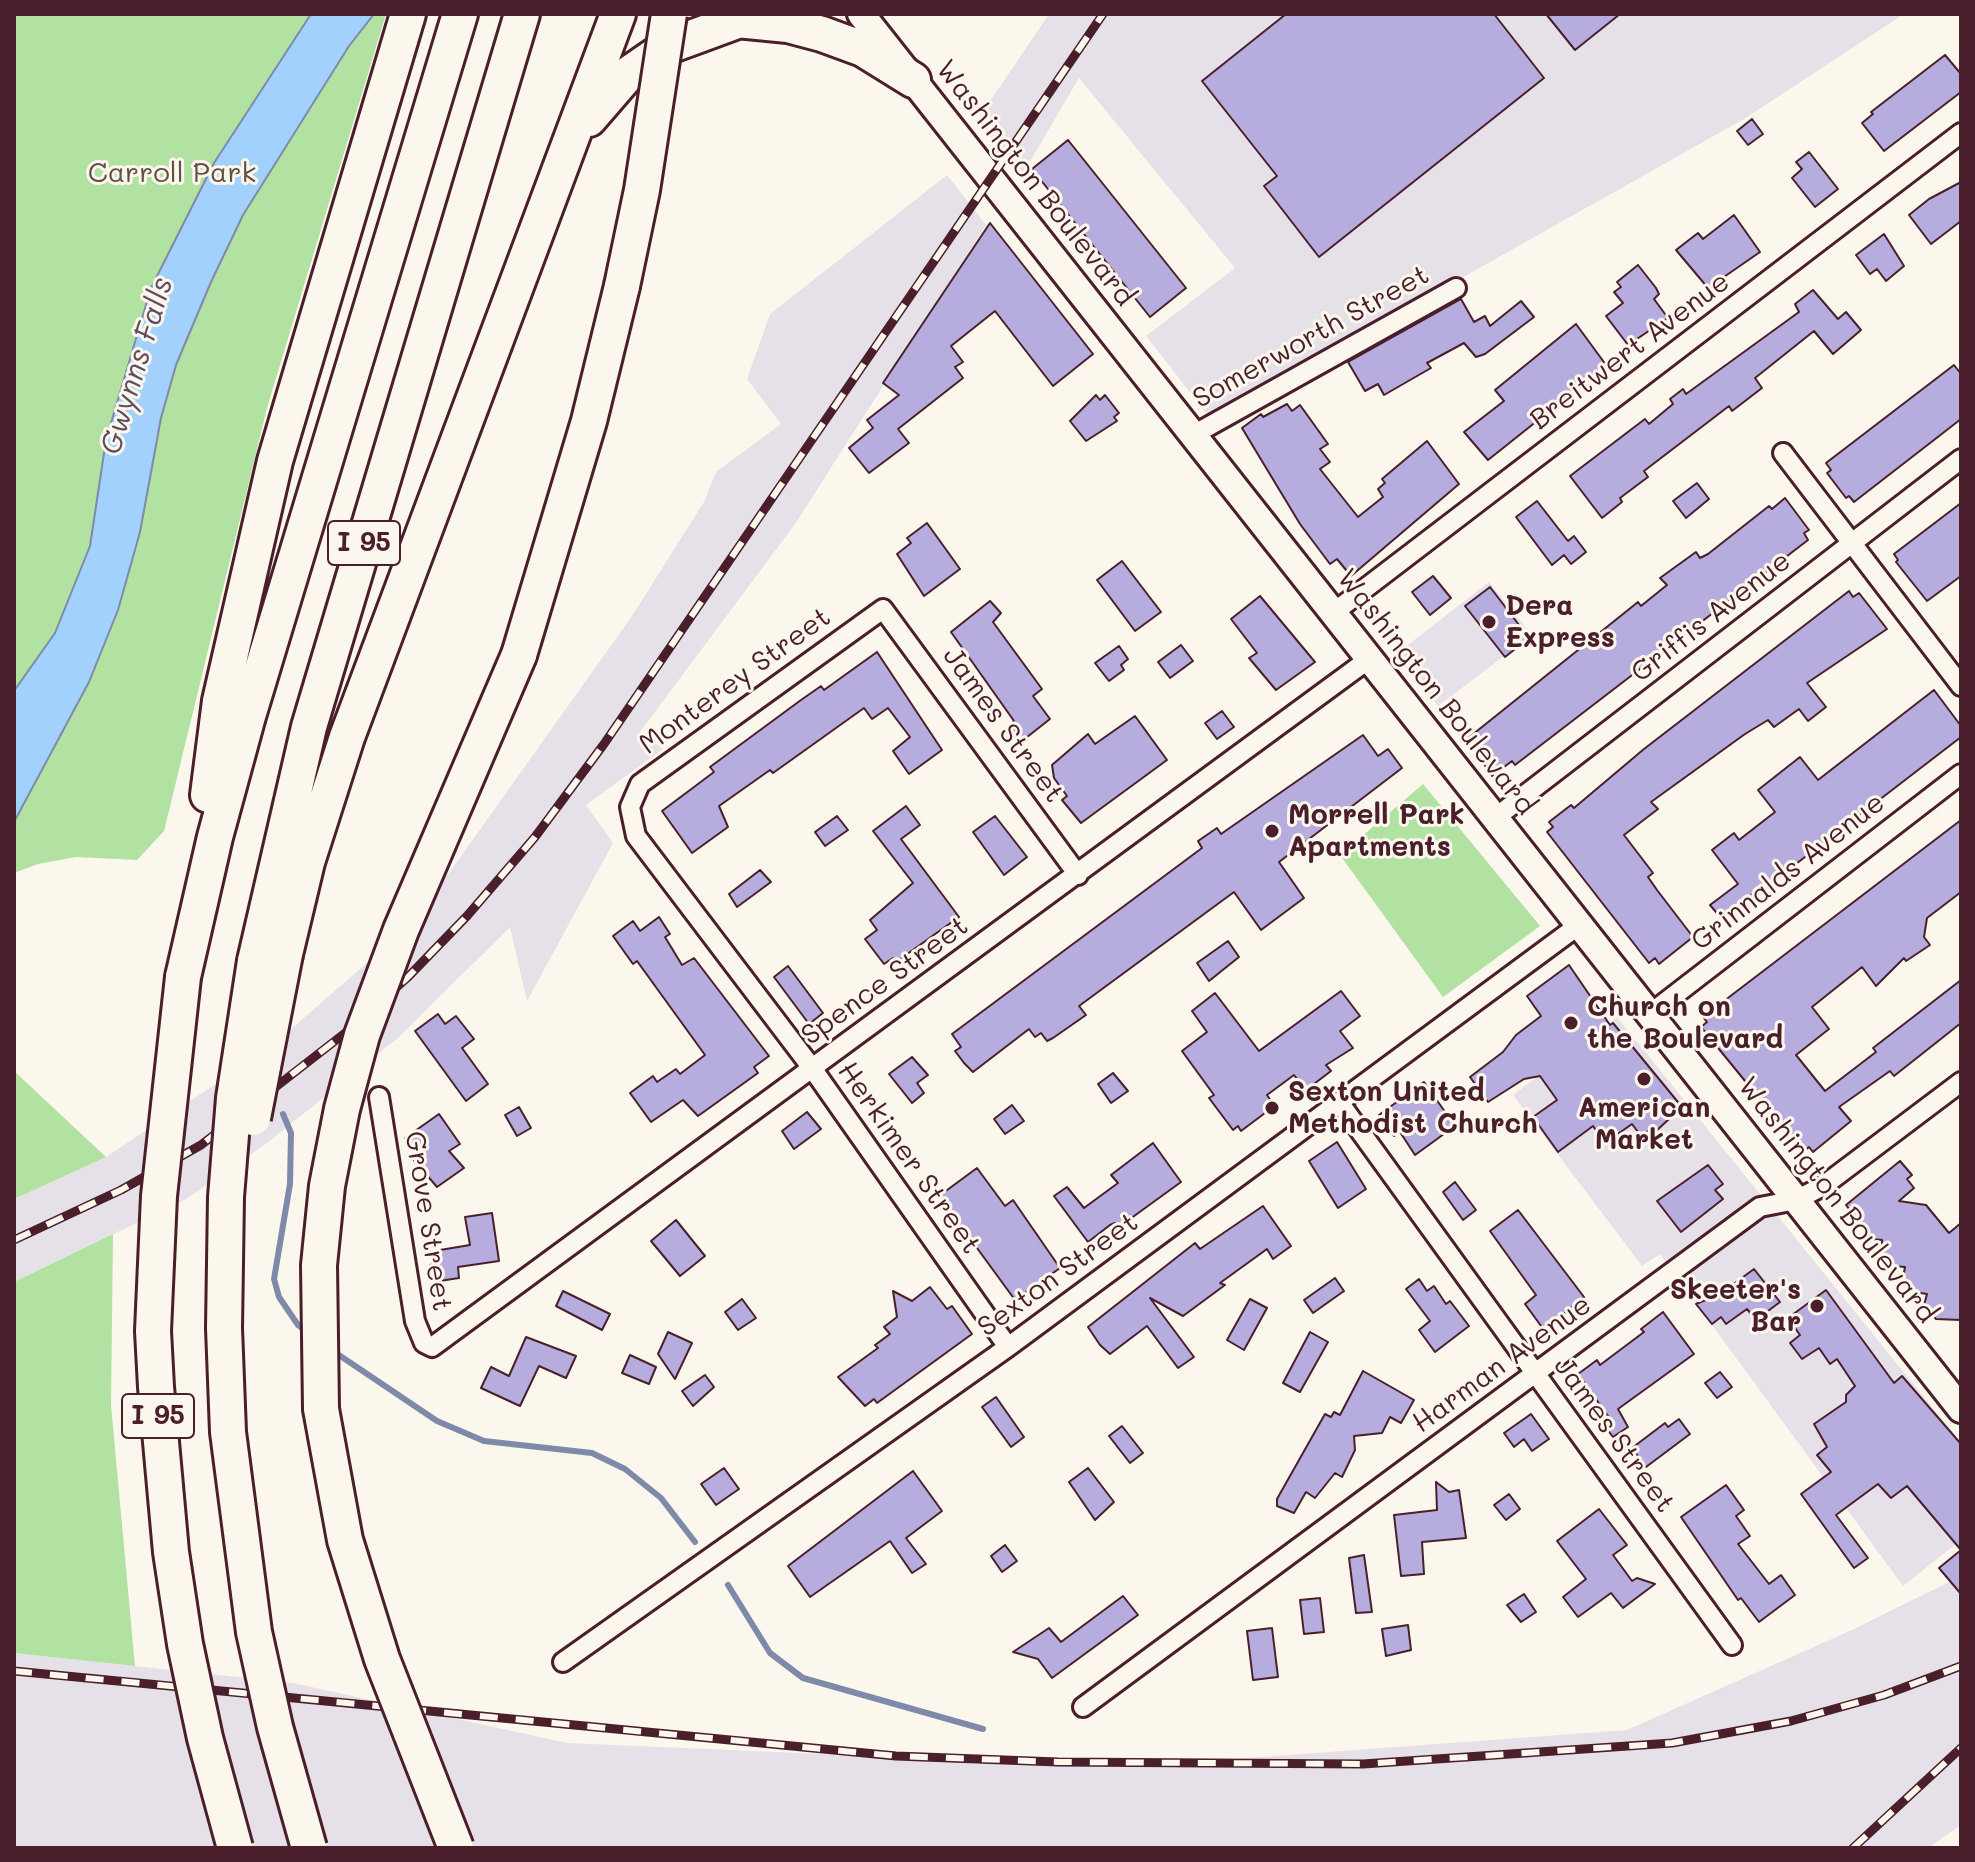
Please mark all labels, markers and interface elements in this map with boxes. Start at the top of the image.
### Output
street label: Washington Boulevard [929,53,1141,313]
park label: Carroll Park [88,156,256,190]
street label: Somerworth Street [1187,258,1435,416]
street label: Breitwert Avenue [1524,265,1736,437]
water label: Gwynns Falls [93,273,181,459]
road number: I 95 [328,521,400,565]
street label: Griffis Avenue [1625,544,1797,690]
street label: Washington Boulevard [1330,562,1542,822]
place label: Dera Express [1505,589,1615,655]
street label: Monterey Street [633,600,837,762]
marker: Dera Express [1480,613,1498,631]
street label: James Street [935,641,1071,809]
street label: Grinnalds Avenue [1685,786,1891,958]
place label: Morrell Park Apartments [1288,798,1465,864]
marker: Morrell Park Apartments [1263,822,1281,840]
street label: Spence Street [795,909,975,1053]
place label: Church on the Boulevard [1587,990,1783,1056]
marker: Church on the Boulevard [1562,1014,1580,1032]
street label: Herkimer Street [830,1056,988,1260]
marker: American Market [1635,1070,1653,1088]
street label: Washington Boulevard [1731,1070,1943,1330]
place label: Sexton United Methodist Church [1288,1075,1538,1141]
place label: American Market [1578,1091,1710,1157]
marker: Sexton United Methodist Church [1263,1099,1281,1117]
street label: Grove Street [397,1129,459,1313]
street label: Sexton Street [971,1206,1145,1344]
place label: Skeeter's Bar [1670,1273,1801,1339]
street label: Harman Avenue [1406,1288,1598,1440]
marker: Skeeter's Bar [1808,1297,1826,1315]
street label: James Street [1546,1351,1682,1519]
road number: I 95 [122,1394,194,1438]

